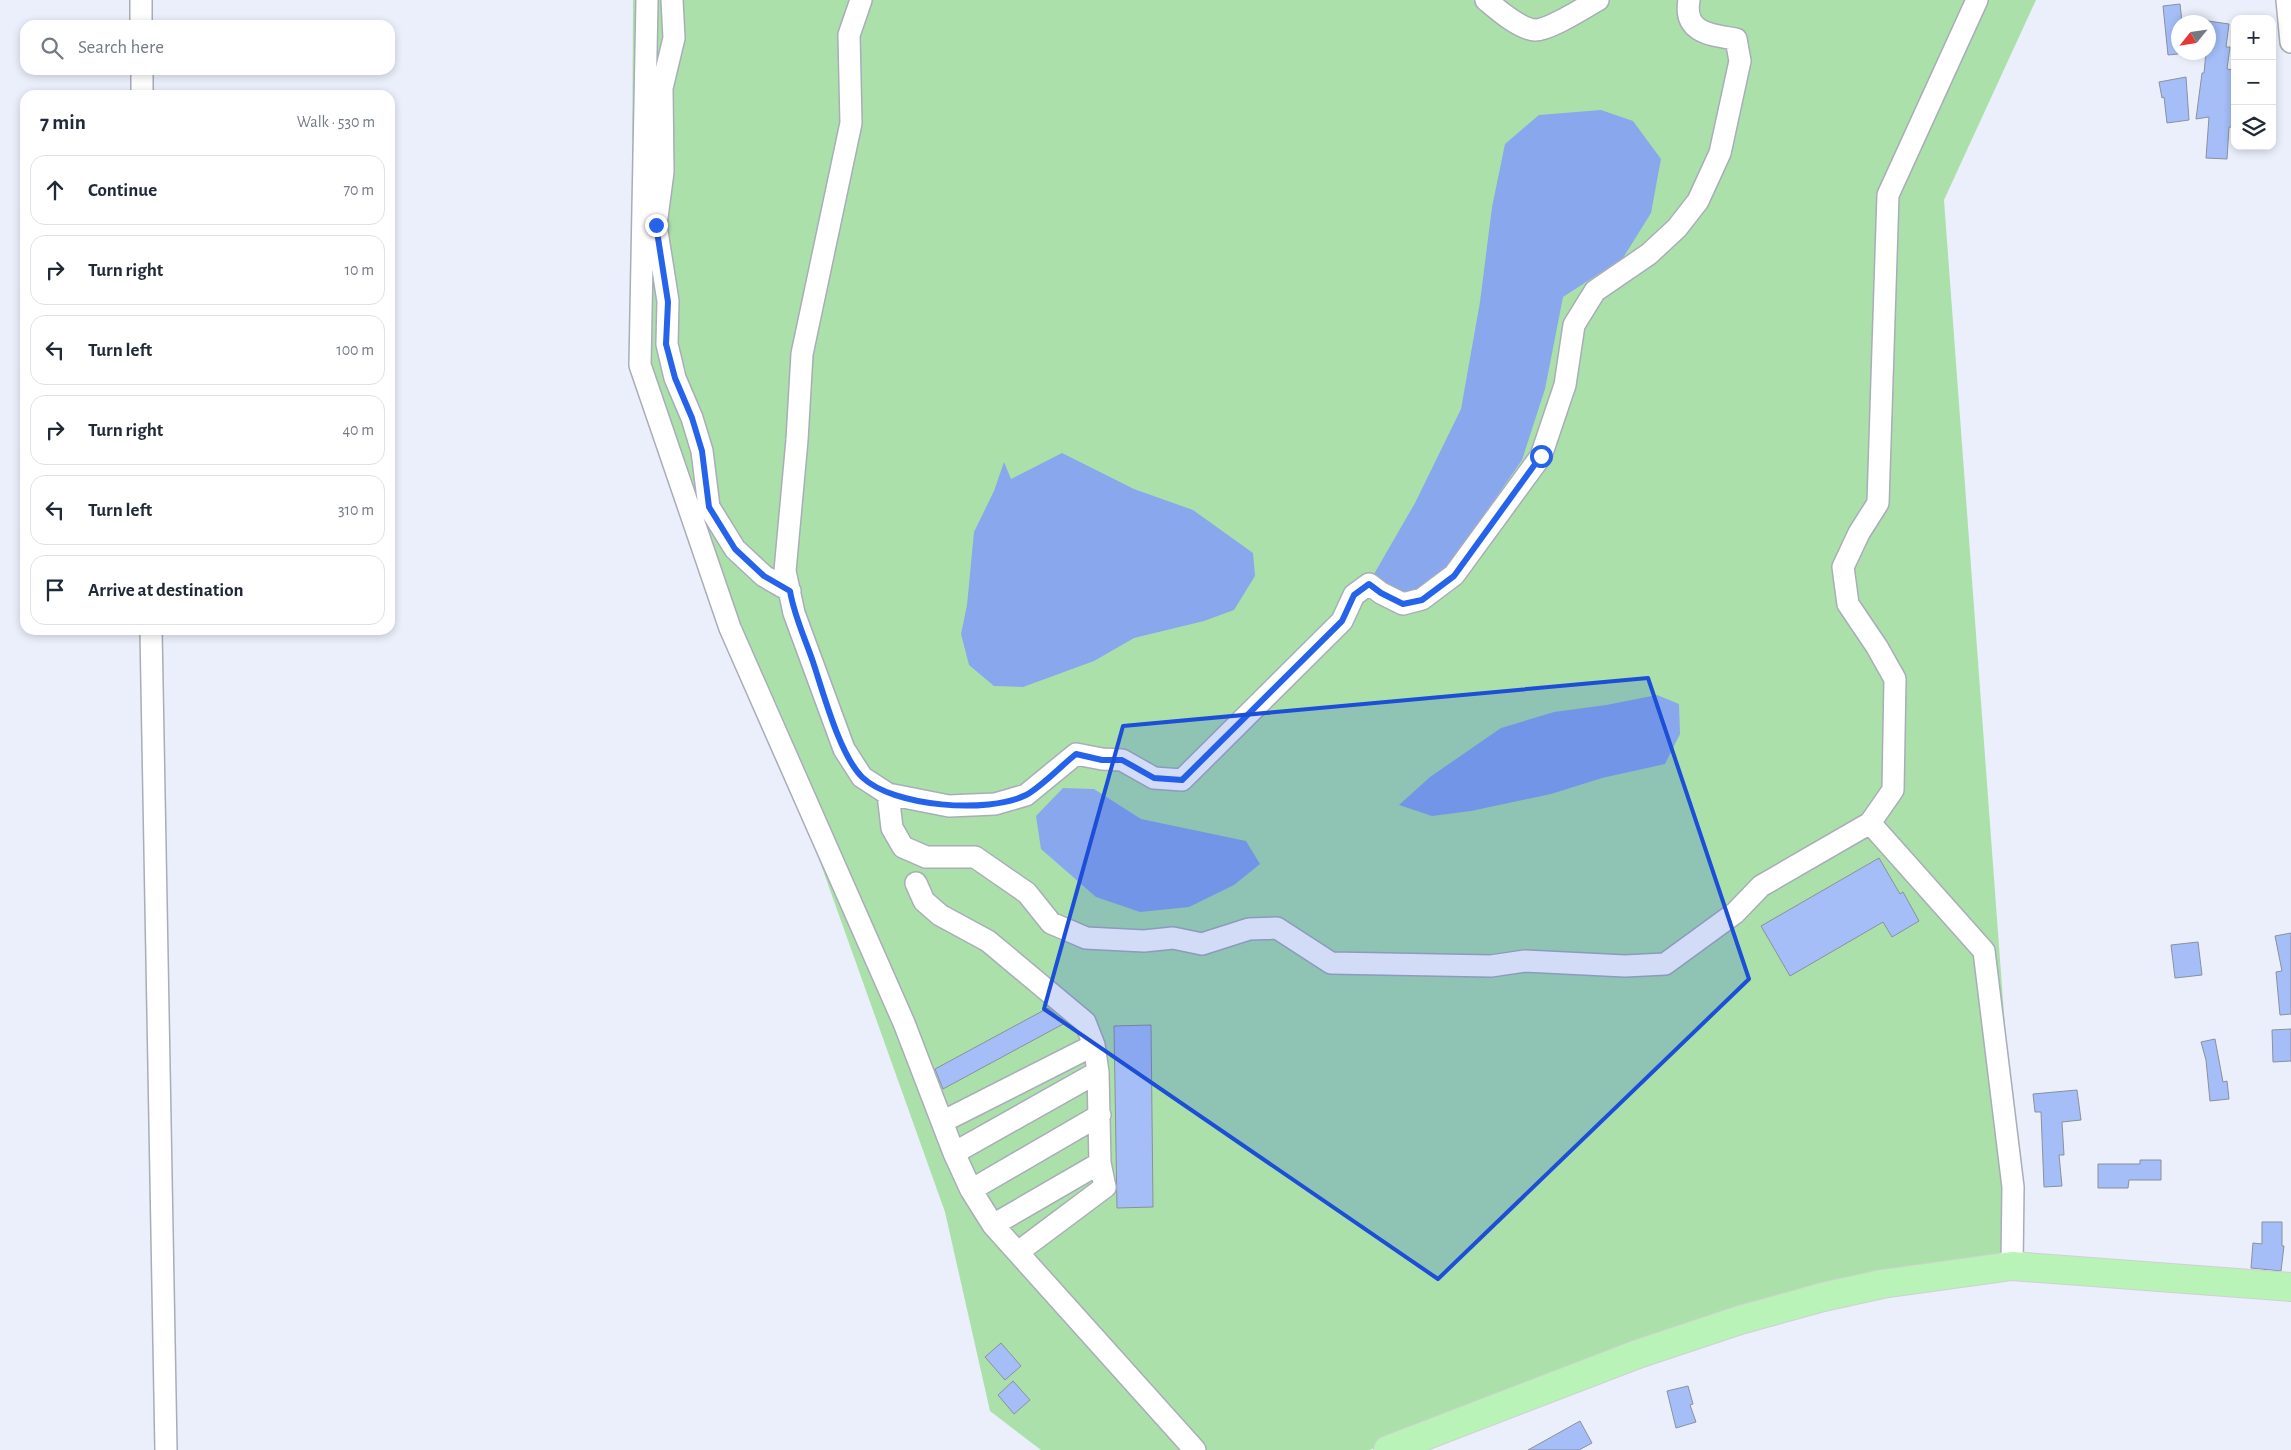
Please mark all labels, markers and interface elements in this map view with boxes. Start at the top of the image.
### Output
north arrow [2171,15,2216,60]
map controls [2231,15,2276,150]
button: + [2231,15,2276,60]
search box [20,20,395,75]
icon: search [38,34,66,62]
text: Search here [78,38,164,57]
button: − [2231,60,2276,105]
button: layers [2231,105,2276,150]
text: 7 min [40,112,86,133]
text: Walk · 530 m [297,114,375,130]
icon: ahead [41,176,69,204]
text: Continue [88,181,157,200]
text: 70 m [343,182,374,198]
route end [645,214,668,237]
icon: right [41,256,69,284]
text: Turn right [88,261,163,280]
text: 10 m [345,262,374,278]
icon: left [41,336,69,364]
text: Turn left [88,341,152,360]
text: 100 m [336,342,374,358]
icon: right [41,416,69,444]
text: Turn right [88,421,163,440]
text: 40 m [342,422,374,438]
route start [1530,445,1553,468]
icon: left [41,496,69,524]
text: Turn left [88,501,152,520]
text: 310 m [338,502,374,518]
icon: arrive [41,576,69,604]
text: Arrive at destination [88,581,244,600]

